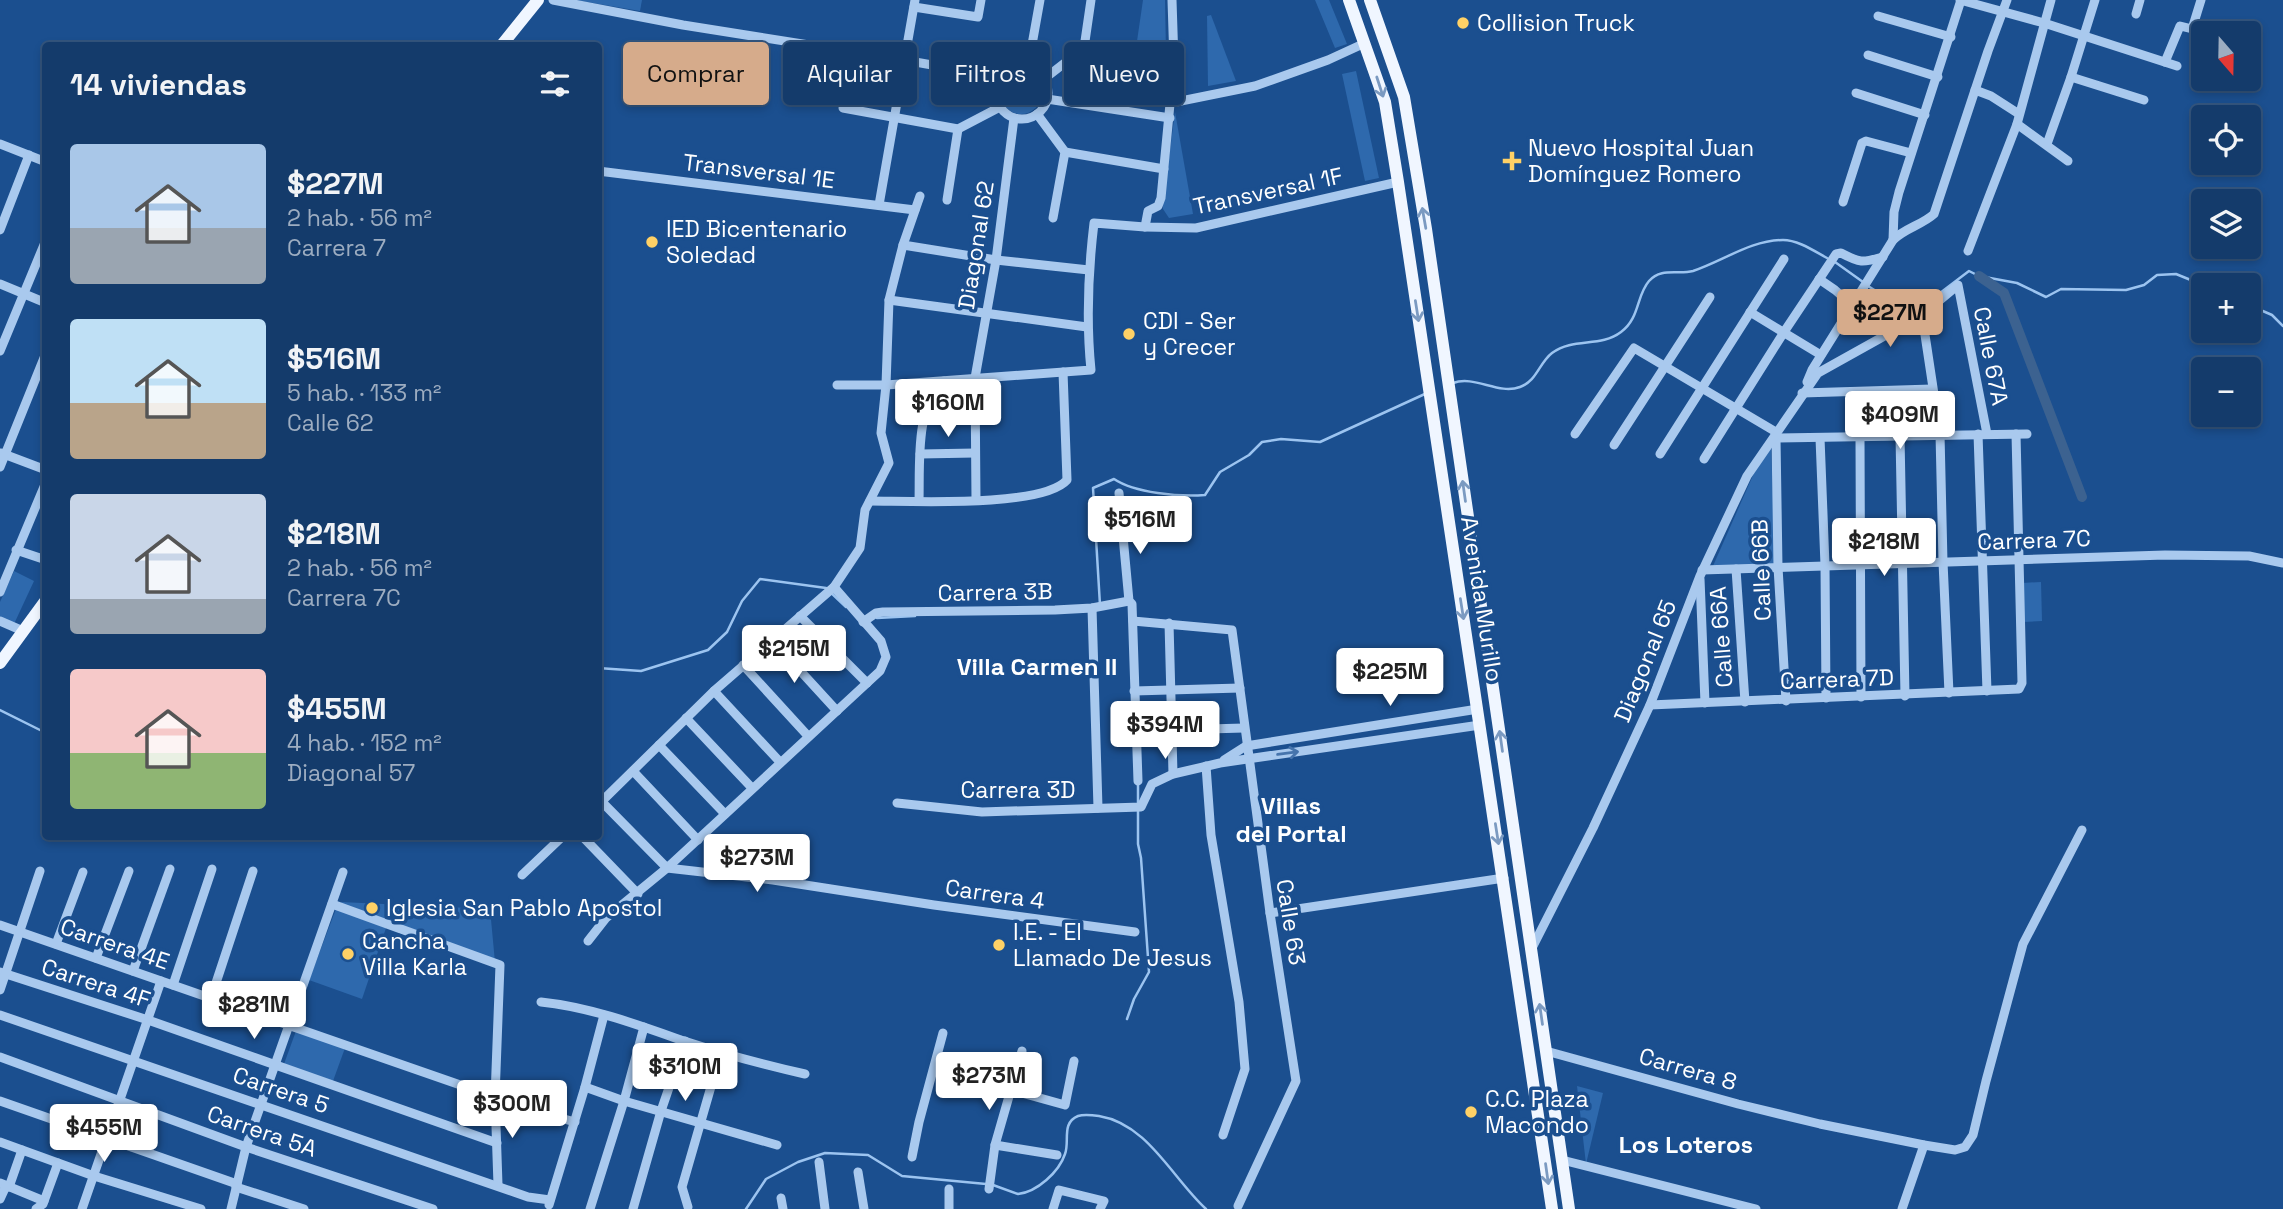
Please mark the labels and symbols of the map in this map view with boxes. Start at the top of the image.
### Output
place label: Collision Truck [1477,8,1635,38]
marker: Collision Truck [1455,15,1471,31]
north arrow [2191,21,2261,91]
one-way arrow [1375,76,1387,98]
place label: Nuevo Hospital Juan Domínguez Romero [1528,133,1754,189]
street label: Transversal 1E [682,147,836,195]
marker: Nuevo Hospital Juan Domínguez Romero [1502,151,1522,171]
street label: Transversal 1F [1191,161,1345,221]
street label: Diagonal 62 [951,179,1001,311]
one-way arrow [1417,207,1430,230]
place label: IED Bicentenario Soledad [666,214,847,270]
marker: IED Bicentenario Soledad [644,234,660,250]
pin: $227M [1841,290,1939,349]
one-way arrow [1411,300,1424,322]
street label: Calle 67A [1967,304,2015,408]
place label: CDI - Ser y Crecer [1143,306,1236,362]
marker: CDI - Ser y Crecer [1121,326,1137,342]
pin: $160M [899,380,997,439]
pin: $409M [1851,392,1949,451]
one-way arrow [1458,480,1471,503]
pin: $516M [1091,496,1189,556]
street label: Avenida Murillo [1454,514,1510,684]
street label: Calle 66B [1744,518,1778,622]
pin: $218M [1835,518,1933,578]
street label: Carrera 7C [1977,523,2091,557]
street label: Carrera 3B [937,576,1053,608]
street label: Calle 66A [1702,585,1740,689]
street label: Diagonal 65 [1607,595,1683,727]
one-way arrow [1456,597,1469,620]
pin: $215M [745,626,843,685]
pin: $225M [1341,648,1439,708]
district label: Villa Carmen II [957,651,1117,682]
street label: Carrera 7D [1779,662,1895,696]
pin: $394M [1116,702,1214,761]
one-way arrow [1494,730,1507,752]
one-way arrow [1276,746,1299,759]
street label: Carrera 3D [960,775,1076,805]
district label: Villas del Portal [1235,790,1347,849]
one-way arrow [1491,822,1504,845]
pin: $273M [708,834,806,894]
street label: Carrera 4 [943,872,1047,916]
street label: Calle 63 [1269,877,1313,967]
place label: Iglesia San Pablo Apostol [386,893,662,923]
marker: Iglesia San Pablo Apostol [364,900,380,916]
street label: Carrera 4E [57,911,173,977]
place label: I.E. - El Llamado De Jesus [1013,917,1212,973]
place label: Cancha Villa Karla [362,926,467,982]
marker: I.E. - El Llamado De Jesus [991,937,1007,953]
marker: Cancha Villa Karla [340,946,356,962]
street label: Carrera 4F [38,951,154,1015]
pin: $281M [205,982,303,1041]
one-way arrow [1535,1003,1548,1026]
street label: Carrera 8 [1636,1041,1740,1097]
pin: $310M [636,1044,734,1103]
pin: $273M [940,1052,1038,1112]
street label: Carrera 5 [229,1060,333,1120]
pin: $300M [463,1080,561,1140]
place label: C.C. Plaza Macondo [1485,1084,1589,1140]
street label: Carrera 5A [203,1098,321,1164]
pin: $455M [55,1104,153,1164]
marker: C.C. Plaza Macondo [1463,1104,1479,1120]
district label: Los Loteros [1619,1129,1753,1160]
one-way arrow [1540,1162,1553,1185]

